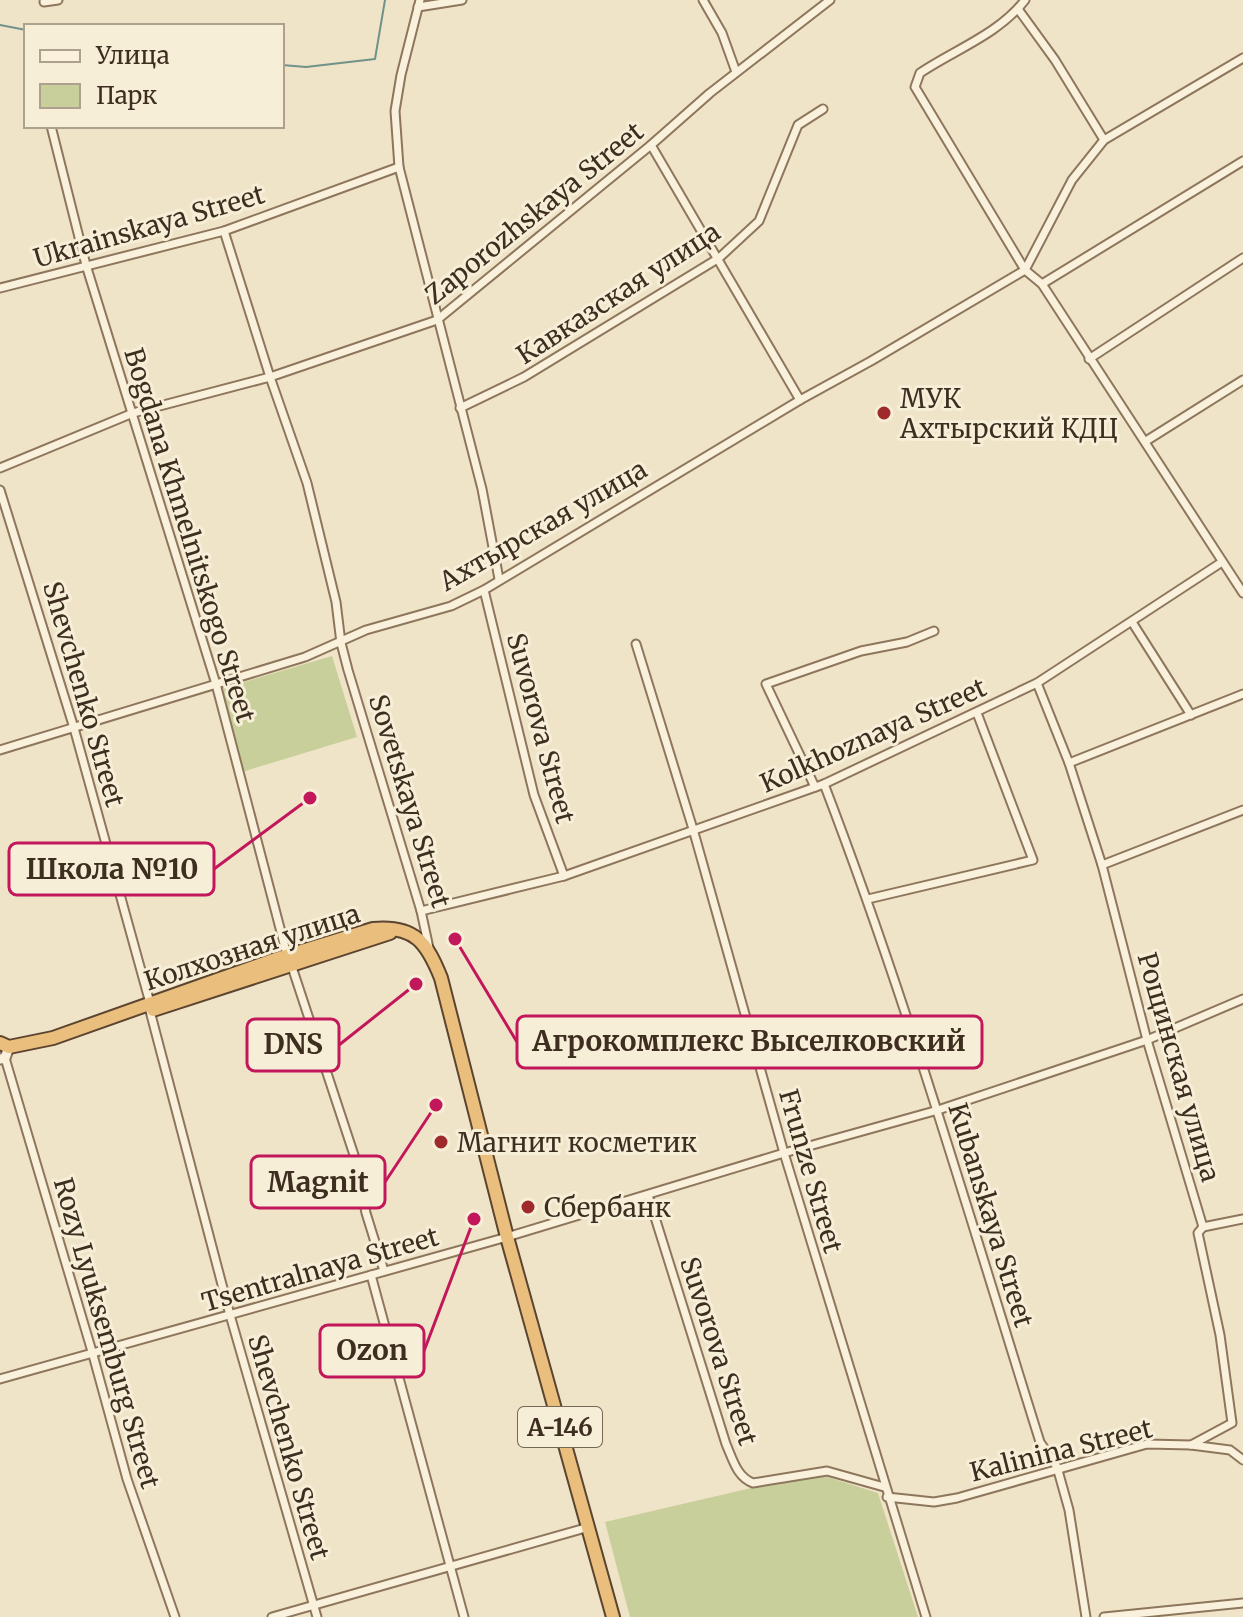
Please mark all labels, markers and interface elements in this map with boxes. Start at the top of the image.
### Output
legend [24,24,284,128]
text: Улица [95,40,170,71]
text: Парк [96,80,157,111]
street label: Zaporozhskaya Street [418,115,650,311]
street label: Ukrainskaya Street [30,177,268,275]
street label: Кавказская улица [510,215,726,371]
street label: Bogdana Khmelnitskogo Street [117,344,263,726]
place label: МУК Ахтырский КДЦ [899,382,1118,445]
marker: МУК Ахтырский КДЦ [875,404,893,422]
street label: Ахтырская улица [432,452,653,598]
street label: Shevchenko Street [36,578,132,810]
street label: Suvorova Street [500,629,582,827]
street label: Kolkhoznaya Street [755,670,991,800]
street label: Sovetskaya Street [362,691,458,911]
callout: Школа №10 [9,843,214,895]
text: Школа №10 [26,851,198,887]
street label: Колхозная улица [140,897,364,997]
street label: Рощинская улица [1130,949,1228,1185]
callout: Агрокомплекс Выселковский [517,1016,982,1068]
callout: DNS [247,1019,339,1071]
text: Агрокомплекс Выселковский [531,1023,966,1059]
text: DNS [263,1026,323,1062]
street label: Frunze Street [772,1085,850,1257]
street label: Kubanskaya Street [941,1099,1041,1331]
place label: Магнит косметик [457,1126,698,1159]
marker: Магнит косметик [432,1133,450,1151]
callout: Magnit [251,1156,385,1208]
text: Magnit [267,1164,369,1200]
street label: Rozy Lyuksemburg Street [47,1174,167,1492]
place label: Сбербанк [544,1191,671,1224]
marker: Сбербанк [519,1198,537,1216]
street label: Tsentralnaya Street [198,1219,442,1319]
street label: Suvorova Street [673,1253,765,1449]
callout: Ozon [320,1325,424,1377]
street label: Shevchenko Street [241,1331,337,1563]
text: Ozon [336,1332,408,1368]
road number: А-146 [518,1407,602,1447]
street label: Kalinina Street [966,1411,1156,1489]

